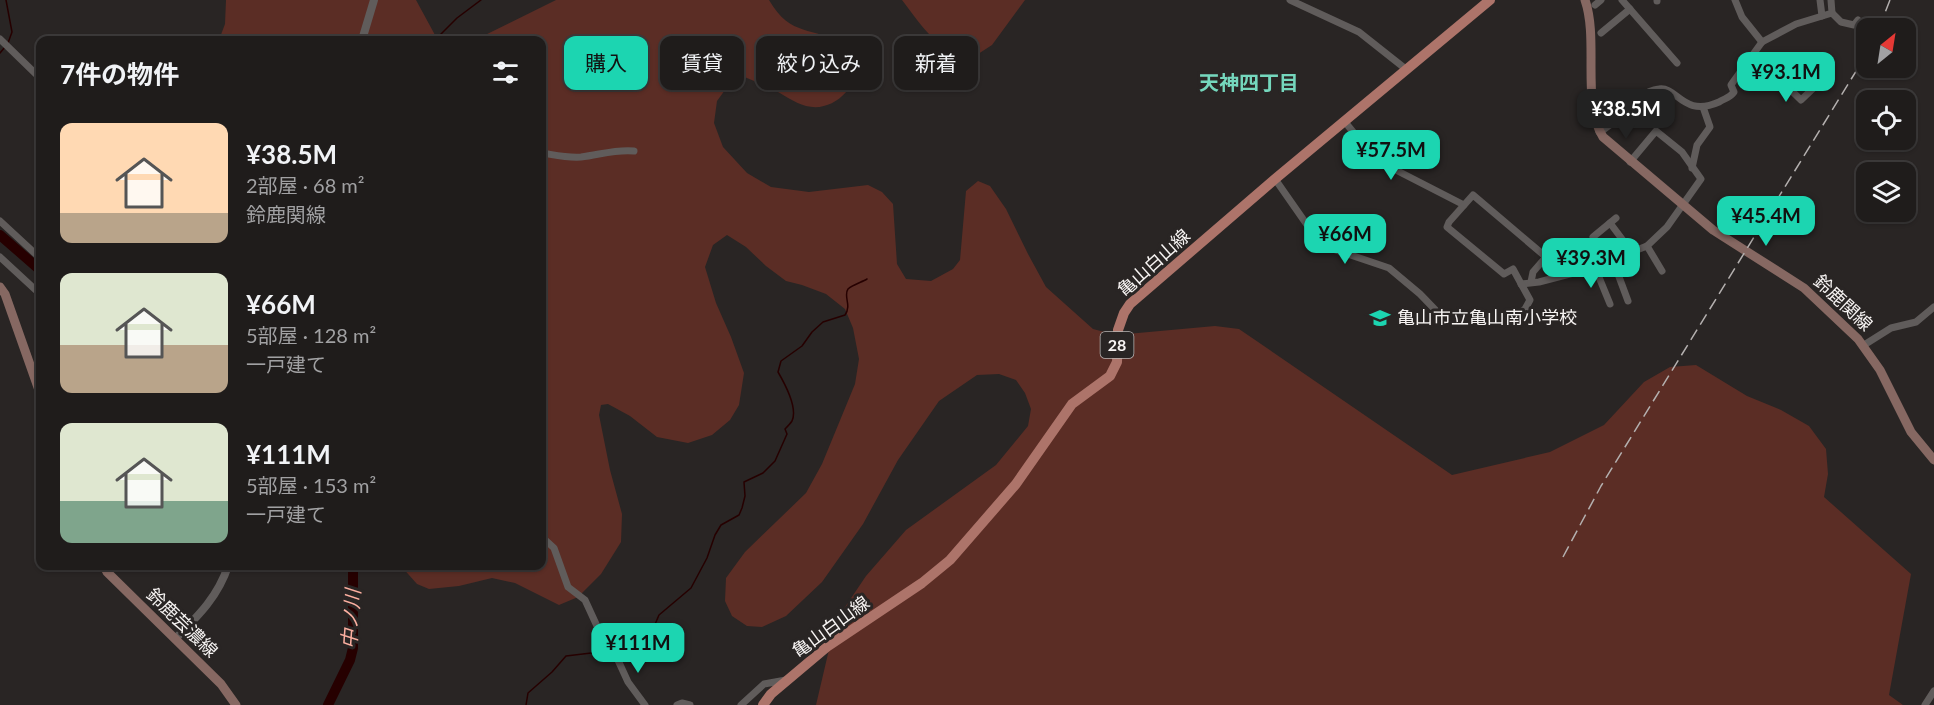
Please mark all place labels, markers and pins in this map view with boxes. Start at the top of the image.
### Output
pin: ¥93.1M [1737,52,1835,103]
pin: ¥38.5M [1577,89,1675,140]
pin: ¥57.5M [1342,130,1440,181]
pin: ¥45.4M [1717,196,1815,247]
pin: ¥66M [1309,214,1381,265]
pin: ¥39.3M [1542,238,1640,289]
school or university icon: 亀山市立亀山南小学校 [1368,306,1392,330]
place label: 亀山市立亀山南小学校 [1397,306,1577,328]
pin: ¥111M [596,623,680,674]

